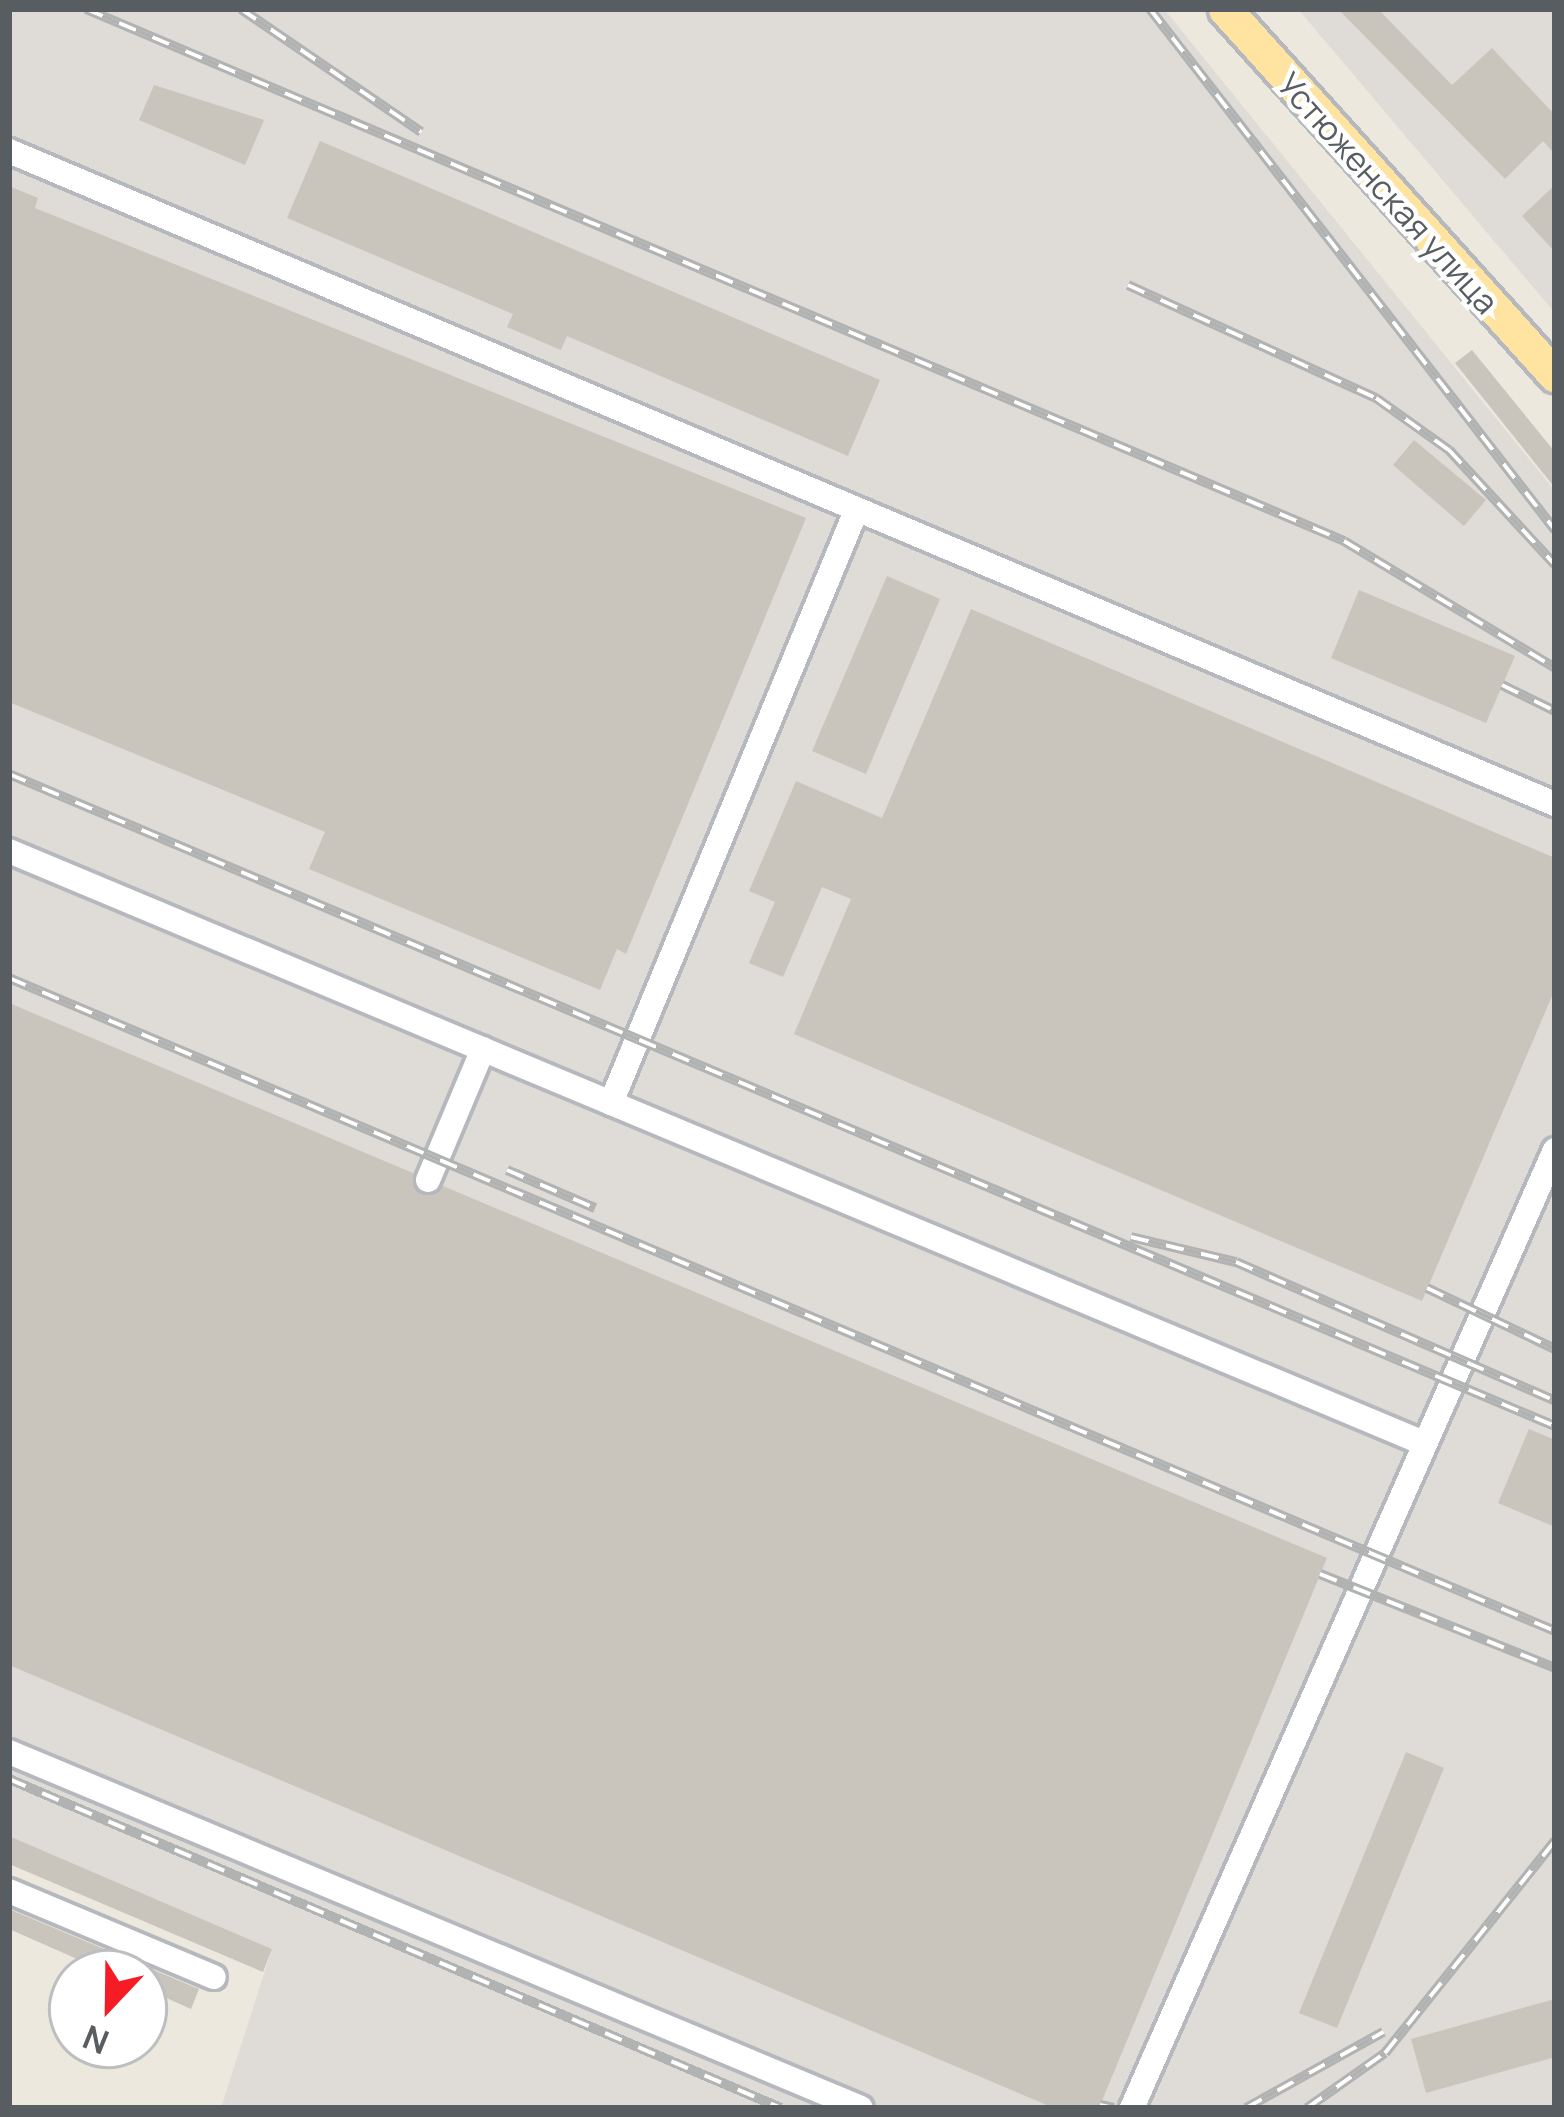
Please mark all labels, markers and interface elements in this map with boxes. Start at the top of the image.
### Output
street label: Устюженская улица [1269,64,1507,322]
north arrow [48,1949,168,2069]
text: N [76,2015,115,2065]

